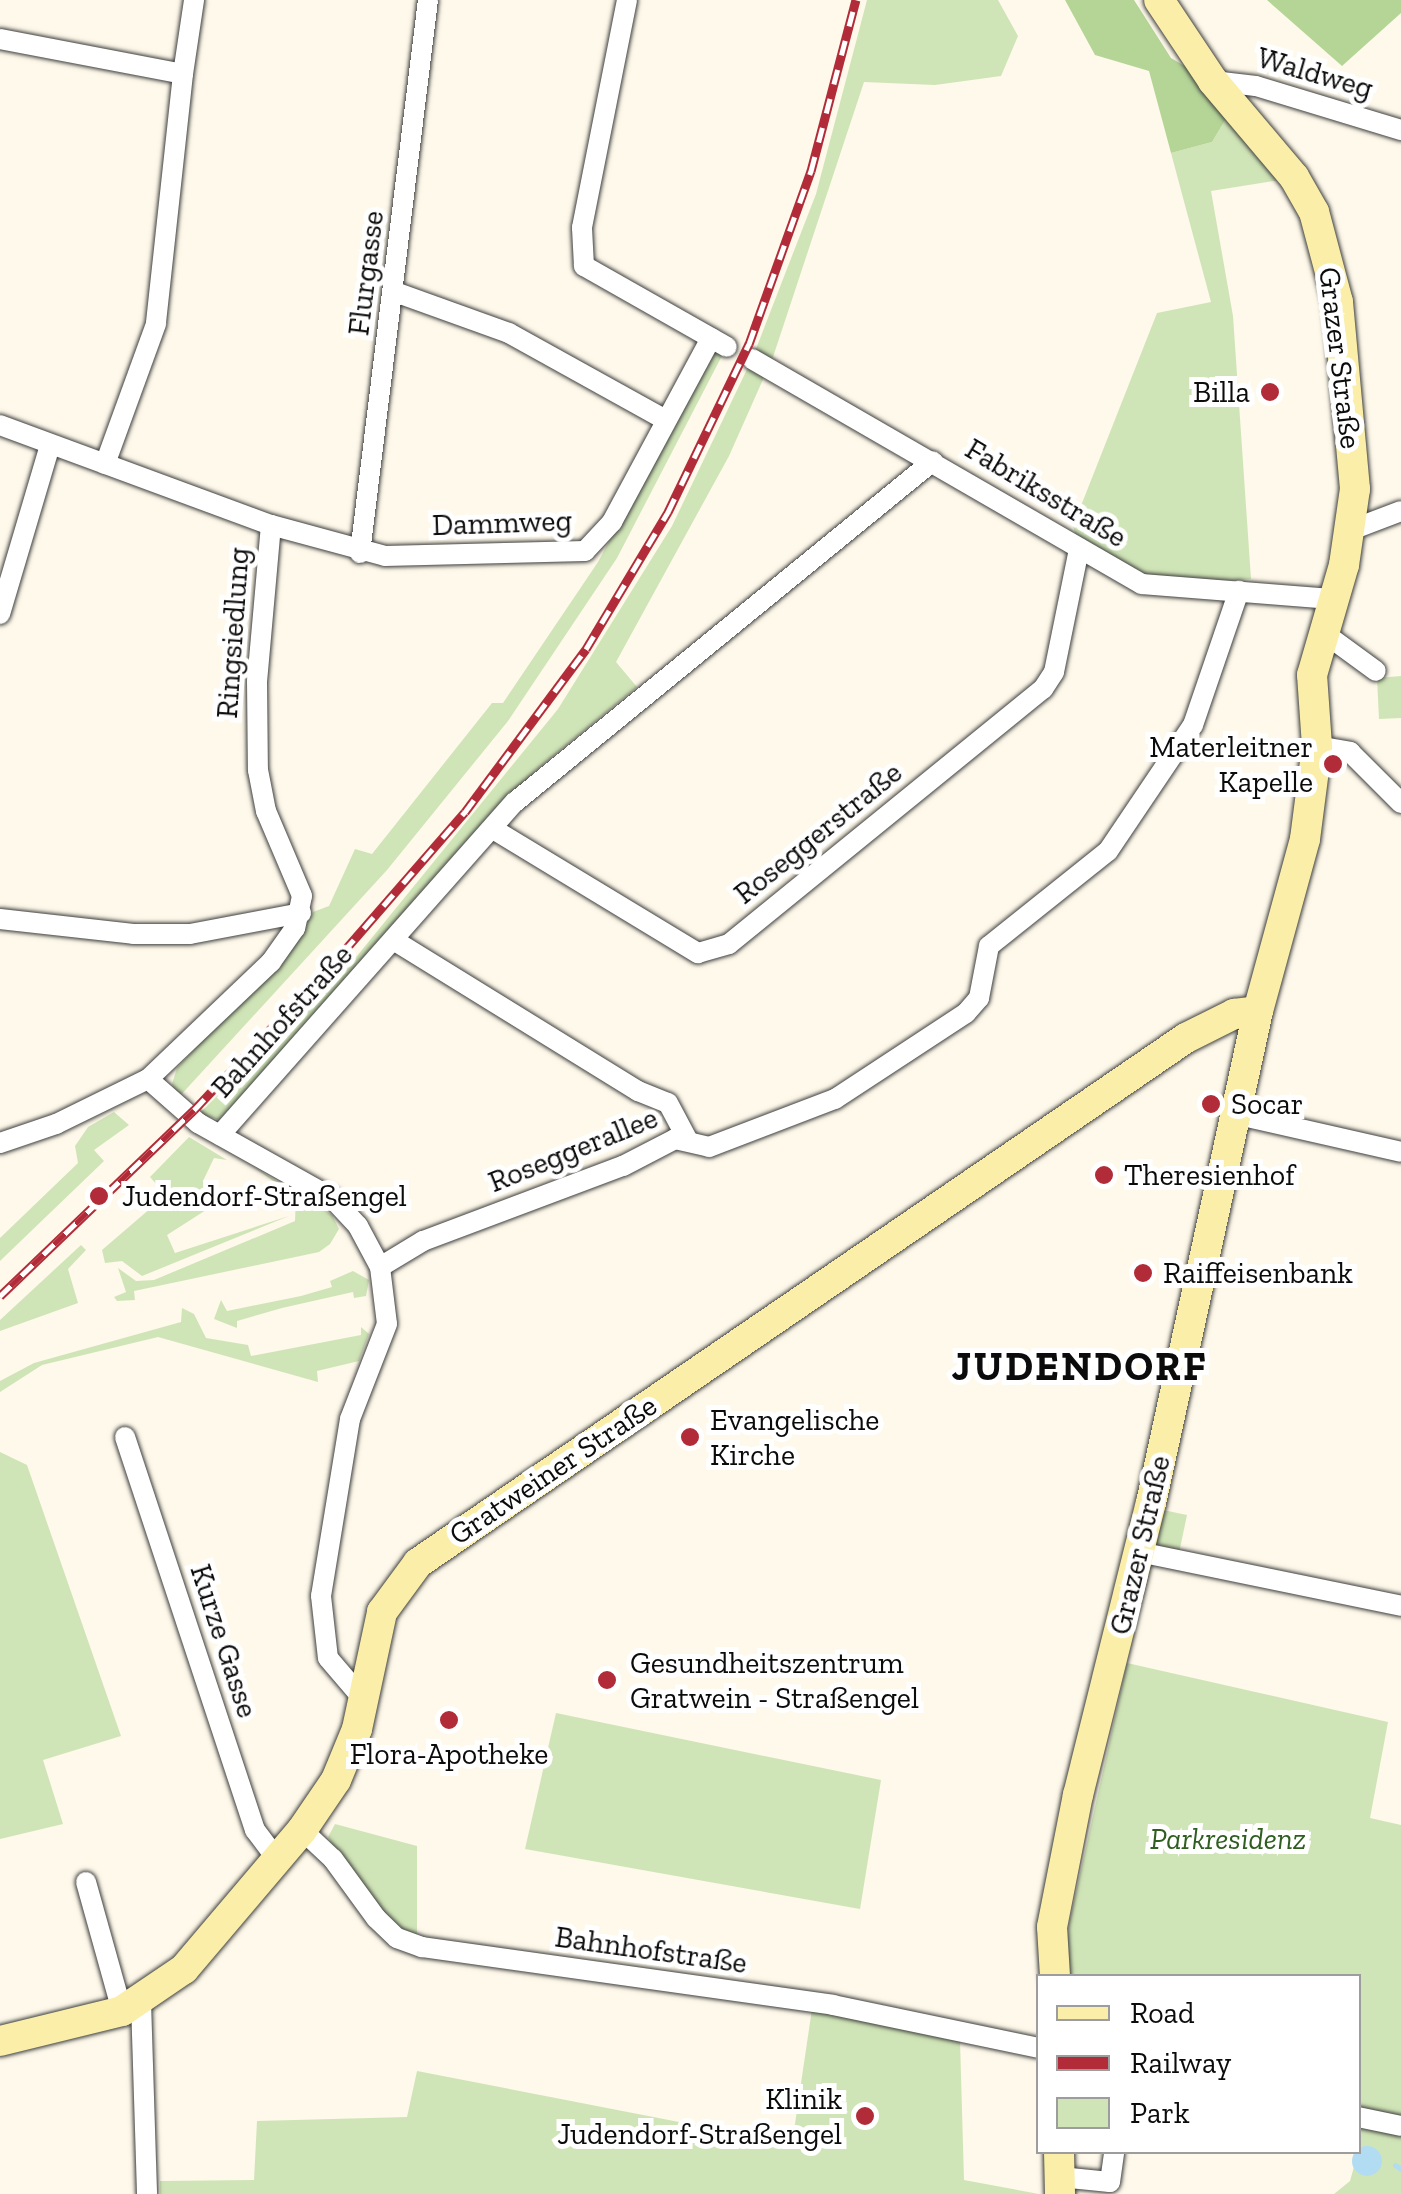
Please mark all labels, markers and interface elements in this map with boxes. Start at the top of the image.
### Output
street label: Waldweg [1253,39,1377,107]
street label: Flurgasse [340,209,392,337]
street label: Grazer Straße [1311,265,1369,451]
place label: Billa [1193,374,1250,410]
marker: Billa [1259,381,1281,403]
street label: Fabriksstraße [959,431,1133,555]
street label: Dammweg [431,503,573,543]
street label: Ringsiedlung [209,546,257,720]
place label: Materleitner Kapelle [1149,729,1313,800]
marker: Materleitner Kapelle [1322,753,1344,775]
street label: Roseggerstraße [727,754,909,912]
street label: Bahnhofstraße [204,937,360,1105]
place label: Socar [1231,1086,1303,1122]
marker: Socar [1200,1093,1222,1115]
street label: Roseggerallee [483,1100,663,1200]
place label: Theresienhof [1124,1157,1295,1193]
marker: Theresienhof [1093,1164,1115,1186]
place label: Judendorf-Straßengel [122,1178,407,1214]
marker: Judendorf-Straßengel [86,1183,112,1209]
place label: Raiffeisenbank [1163,1255,1353,1291]
marker: Raiffeisenbank [1132,1262,1154,1284]
district label: JUDENDORF [952,1342,1208,1390]
street label: Gratweiner Straße [442,1387,664,1553]
place label: Evangelische Kirche [710,1402,879,1472]
marker: Evangelische Kirche [679,1426,701,1448]
street label: Grazer Straße [1102,1452,1178,1638]
street label: Kurze Gasse [182,1560,266,1722]
place label: Gesundheitszentrum Gratwein - Straßengel [630,1645,919,1716]
marker: Gesundheitszentrum Gratwein - Straßengel [594,1667,620,1693]
marker: Flora-Apotheke [438,1709,460,1731]
place label: Flora-Apotheke [350,1736,548,1772]
park label: Parkresidenz [1150,1821,1306,1857]
street label: Bahnhofstraße [553,1919,749,1981]
legend [1036,1974,1361,2154]
text: Road [1130,1995,1195,2031]
text: Railway [1130,2045,1231,2081]
place label: Klinik Judendorf-Straßengel [557,2081,842,2152]
text: Park [1130,2095,1190,2131]
marker: Klinik Judendorf-Straßengel [852,2103,878,2129]

